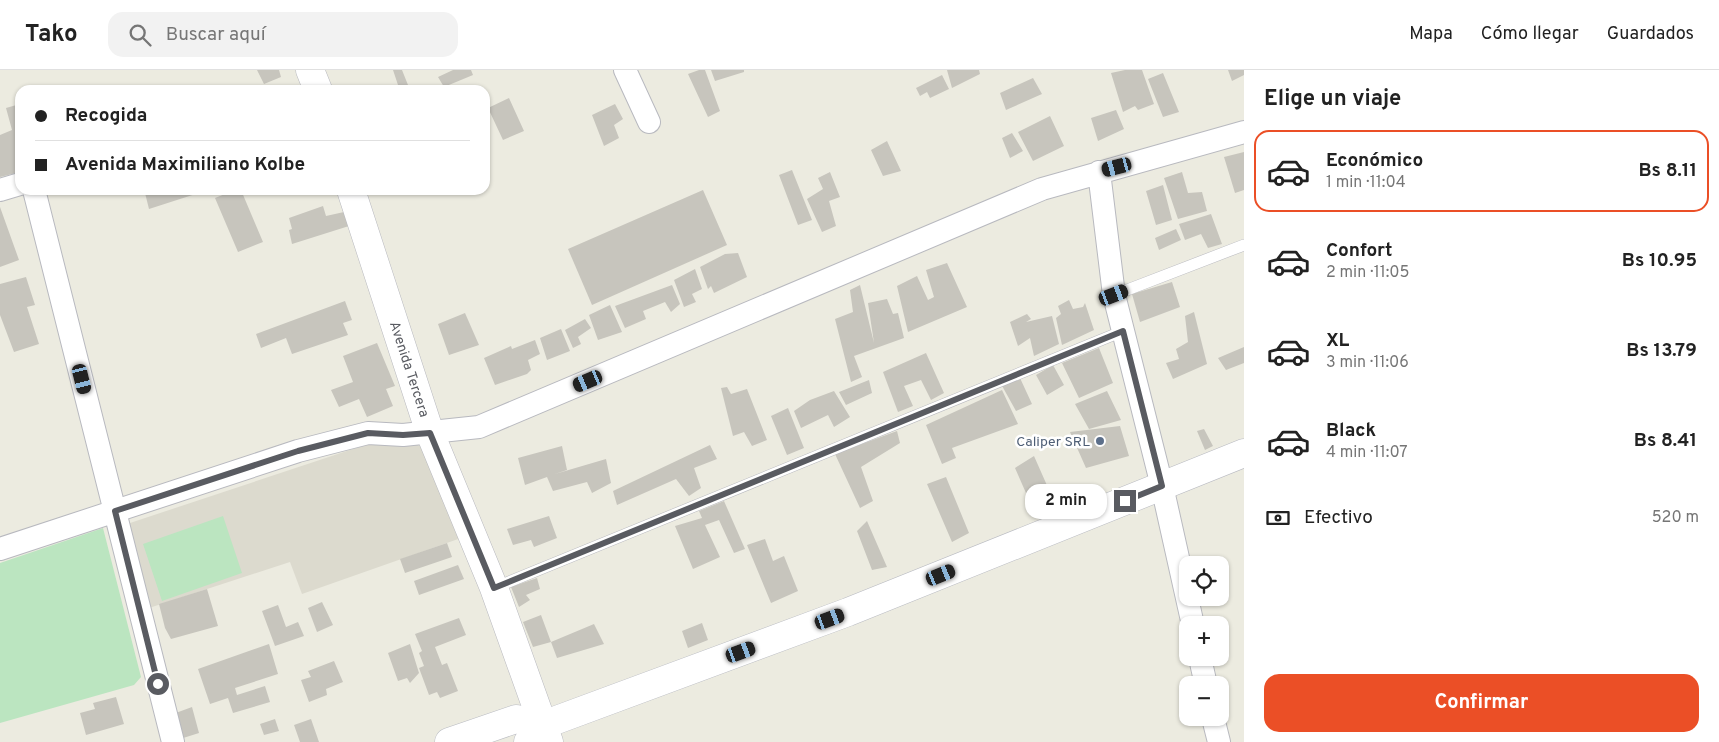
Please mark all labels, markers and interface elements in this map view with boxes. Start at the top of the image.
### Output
search box [108,12,458,57]
text: Tako [25,20,78,50]
icon: search [126,21,154,49]
text: Buscar aquí [166,23,266,47]
text: Mapa [1409,23,1453,46]
text: Cómo llegar [1481,23,1579,46]
text: Guardados [1607,23,1694,46]
text: Elige un viaje [1264,86,1401,113]
text: Recogida [65,104,147,128]
icon: car [1266,149,1311,194]
text: Económico [1326,149,1423,173]
text: Avenida Maximiliano Kolbe [65,153,305,177]
car [1100,156,1133,178]
text: Bs 8.11 [1638,159,1697,183]
text: 1 min · 11:04 [1326,173,1406,193]
icon: car [1266,239,1311,284]
text: Confort [1326,239,1392,263]
text: Bs 10.95 [1622,249,1697,273]
text: 2 min · 11:05 [1326,263,1409,283]
car [1097,283,1130,307]
street label: Avenida Tercera [385,319,432,420]
icon: car [1266,329,1311,374]
text: XL [1326,329,1349,353]
text: Bs 13.79 [1626,339,1697,363]
text: 3 min · 11:06 [1326,353,1409,373]
car [71,363,92,395]
car [571,368,604,394]
icon: car [1266,419,1311,464]
text: Black [1326,419,1376,443]
text: Bs 8.41 [1634,429,1697,453]
place label: Caliper SRL [1016,434,1090,451]
marker: Caliper SRL [1094,435,1106,447]
text: 4 min · 11:07 [1326,443,1408,463]
callout: 2 min [1025,484,1108,518]
route end [1114,490,1136,512]
text: 2 min [1045,491,1087,511]
icon: cash [1264,504,1292,532]
text: Efectivo [1304,506,1373,530]
text: 520 m [1652,508,1699,528]
map controls [1179,556,1229,726]
button: locate [1179,556,1229,606]
car [924,562,957,588]
car [813,607,846,631]
button: + [1179,616,1229,666]
car [724,640,757,664]
route start [147,673,169,695]
button: Confirmar [1264,674,1699,732]
button: − [1179,676,1229,726]

